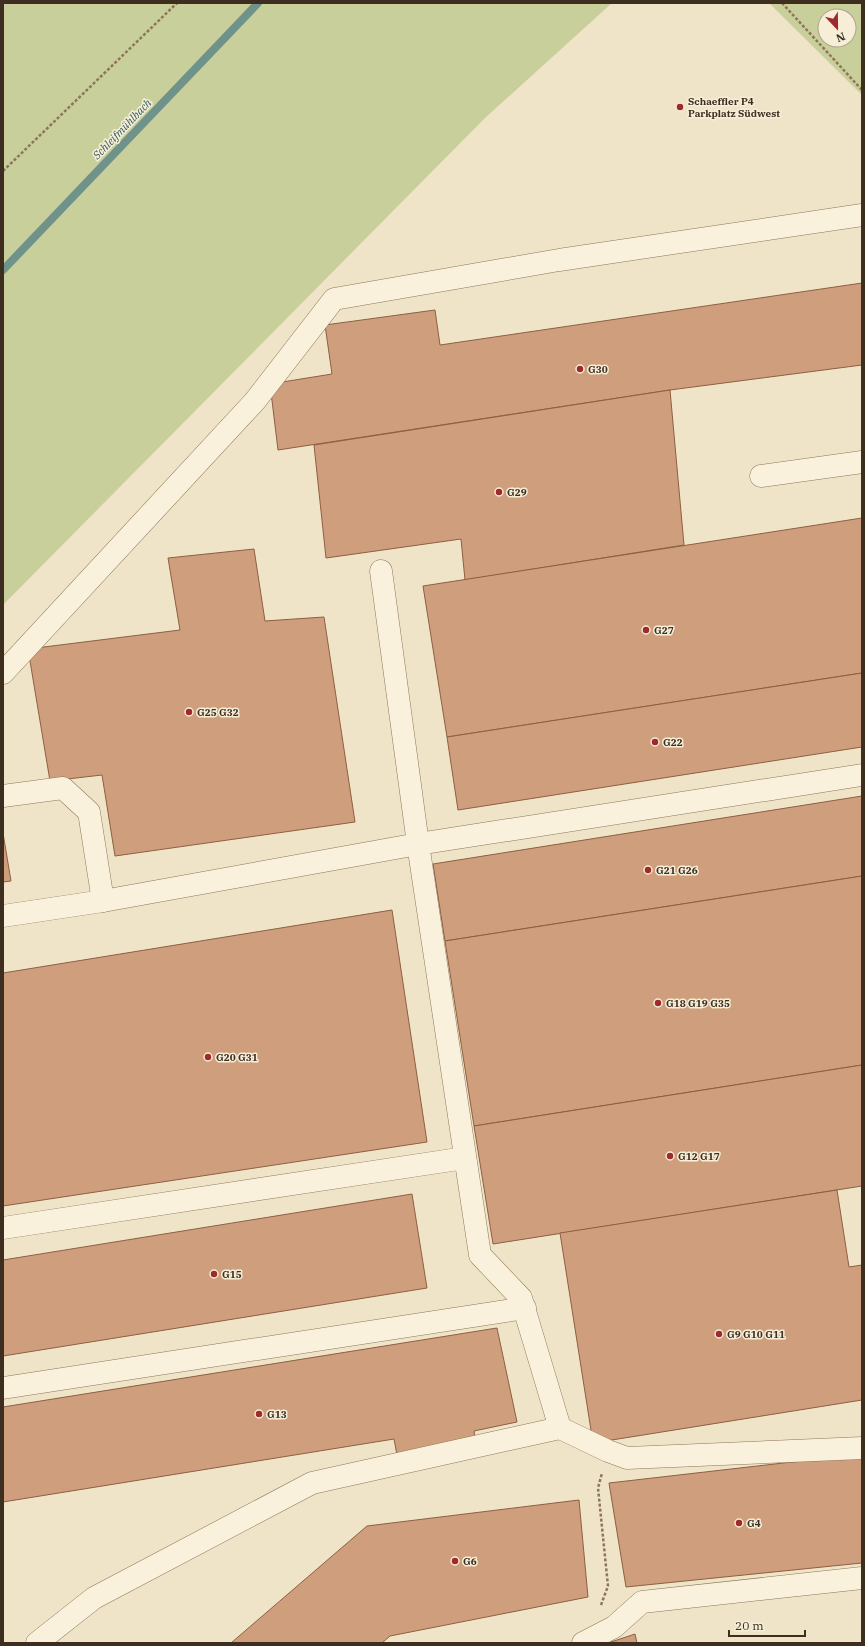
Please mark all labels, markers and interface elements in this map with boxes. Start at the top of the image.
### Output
north arrow [817,8,857,48]
text: N [834,29,847,46]
place label: Schaeffler P4 Parkplatz Südwest [688,95,780,120]
water label: Schleifmühlbach [89,96,154,163]
marker: Schaeffler P4 Parkplatz Südwest [675,102,685,112]
place label: G30 [588,363,608,376]
marker: G30 [575,364,585,374]
place label: G29 [507,486,527,499]
marker: G29 [494,487,504,497]
place label: G27 [654,624,674,637]
marker: G27 [641,625,651,635]
place label: G25 G32 [197,706,239,719]
marker: G25 G32 [184,707,194,717]
place label: G22 [663,736,683,749]
marker: G22 [650,737,660,747]
place label: G21 G26 [656,864,698,877]
marker: G21 G26 [643,865,653,875]
place label: G18 G19 G35 [666,997,730,1010]
marker: G18 G19 G35 [653,998,663,1008]
place label: G20 G31 [216,1051,258,1064]
marker: G20 G31 [203,1052,213,1062]
place label: G12 G17 [678,1150,720,1163]
marker: G12 G17 [665,1151,675,1161]
place label: G15 [222,1268,242,1281]
marker: G15 [209,1269,219,1279]
place label: G9 G10 G11 [727,1328,785,1341]
marker: G9 G10 G11 [714,1329,724,1339]
place label: G13 [267,1408,287,1421]
marker: G13 [254,1409,264,1419]
place label: G4 [747,1517,761,1530]
marker: G4 [734,1518,744,1528]
place label: G6 [463,1555,477,1568]
marker: G6 [450,1556,460,1566]
scale bar [729,1612,805,1638]
text: 20 m [735,1618,764,1633]

